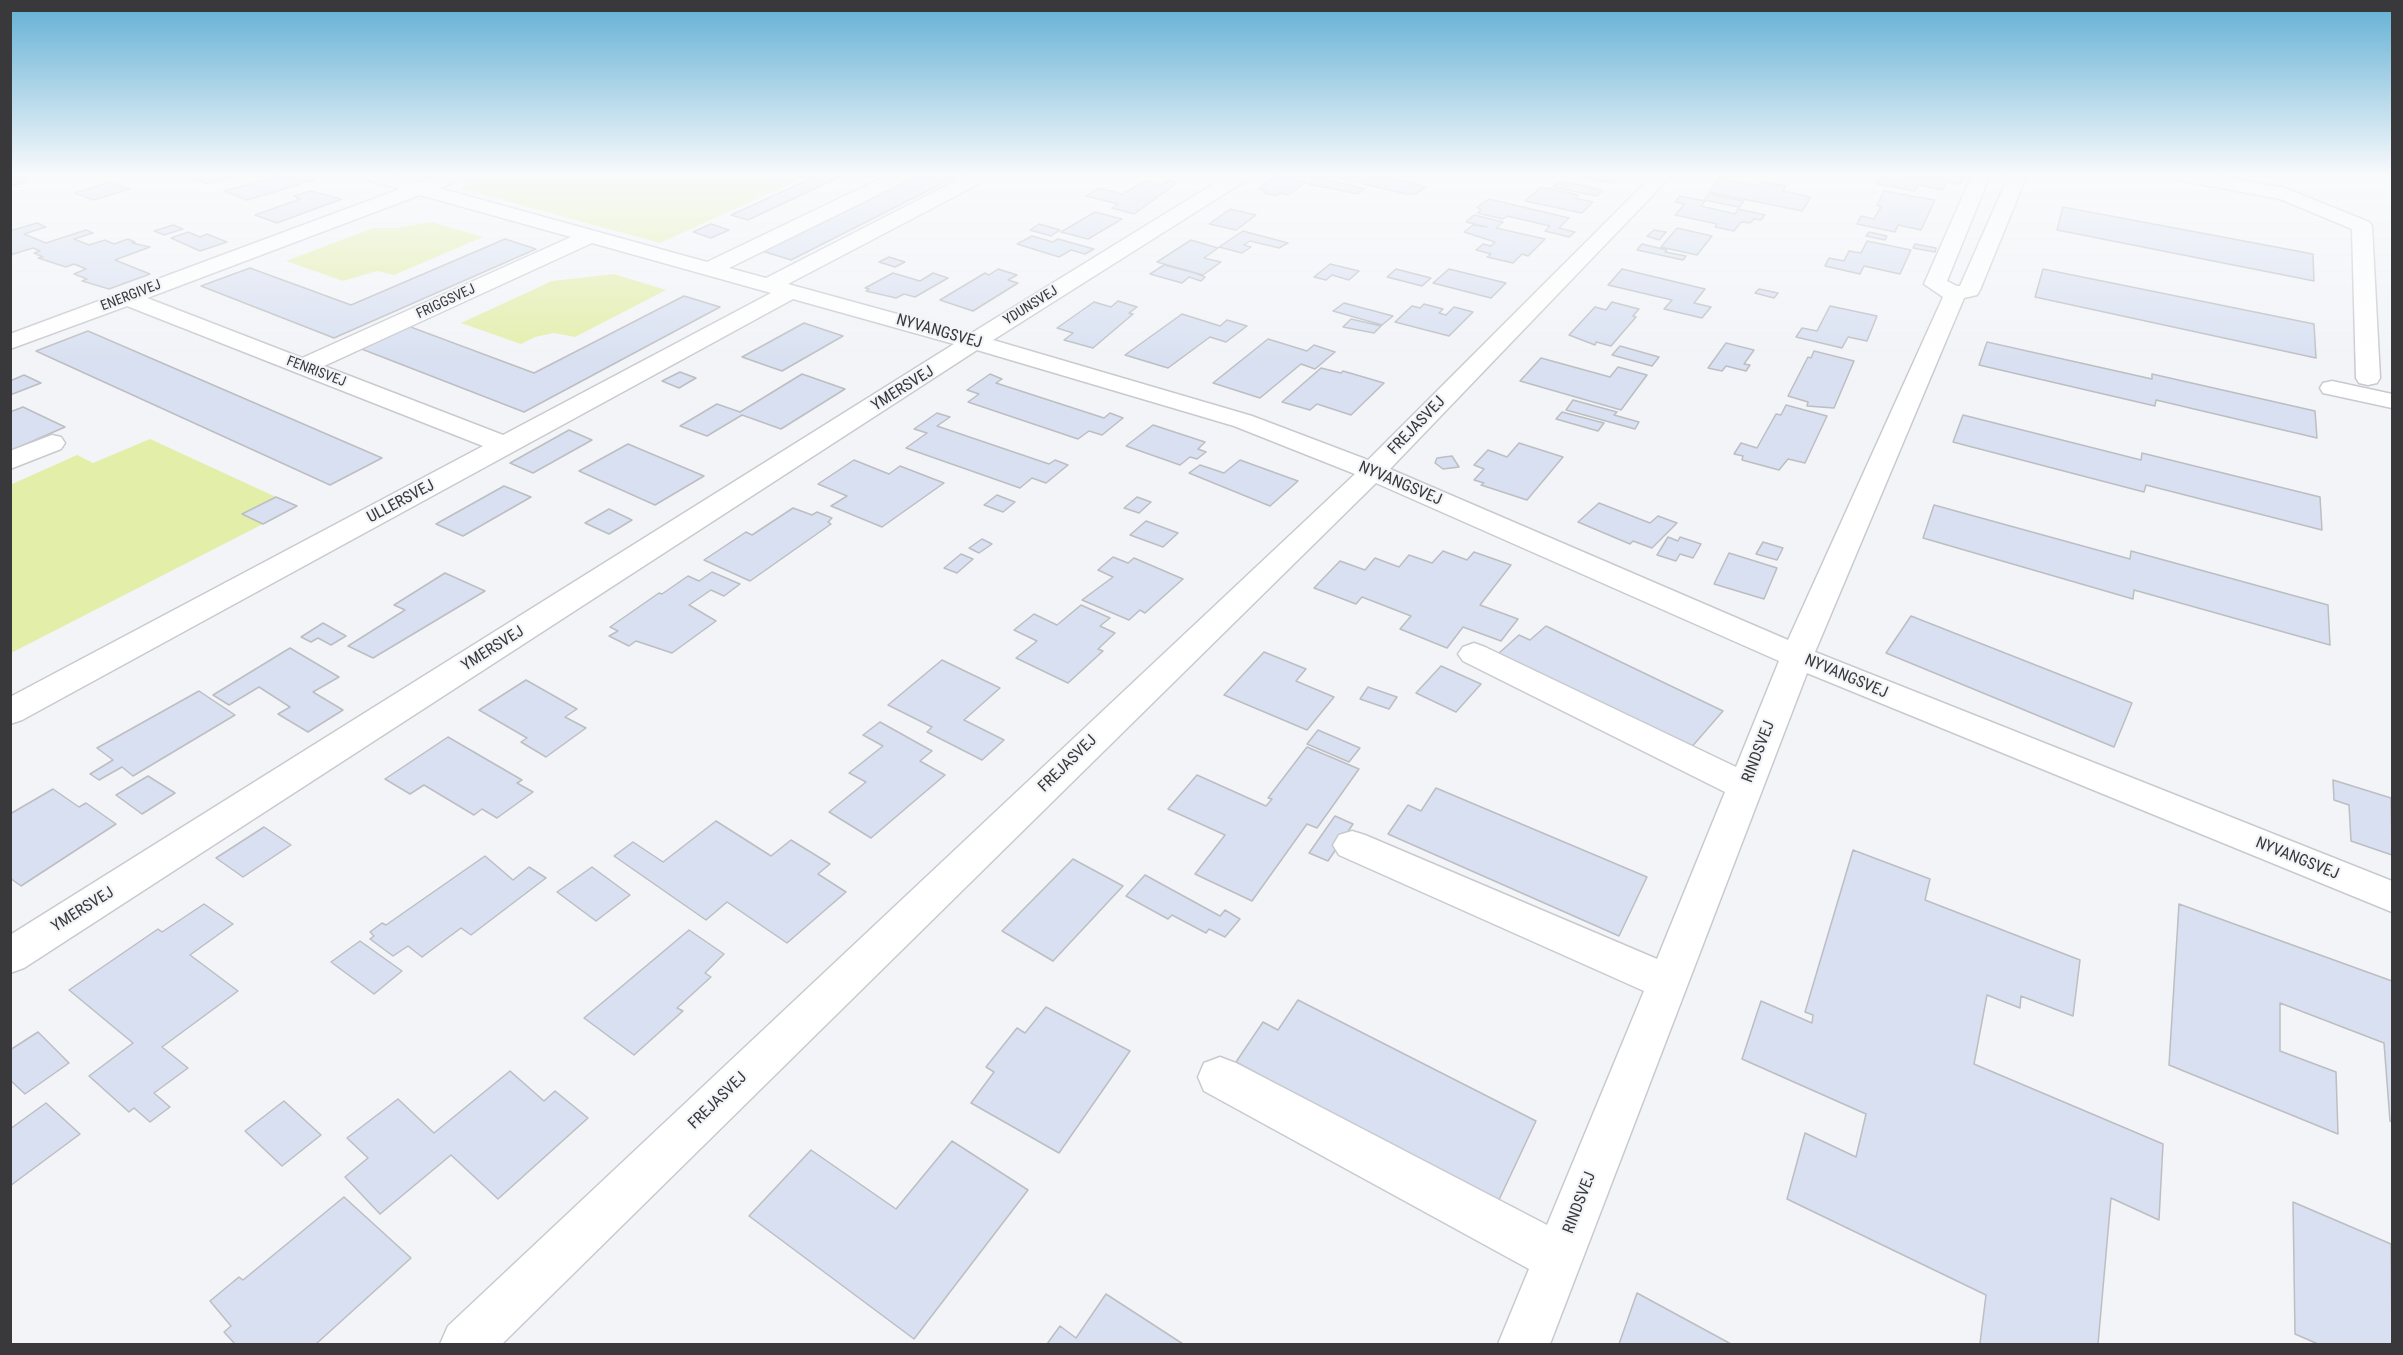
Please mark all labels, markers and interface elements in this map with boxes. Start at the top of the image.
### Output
street label: ENERGIVEJ [98,277,164,315]
street label: FRIGGSVEJ [414,281,478,323]
street label: YDUNSVEJ [1001,283,1061,329]
street label: NYVANGSVEJ [894,311,984,353]
street label: FENRISVEJ [284,353,348,391]
street label: YMERSVEJ [868,362,938,416]
street label: FREJASVEJ [1384,393,1450,459]
street label: NYVANGSVEJ [1356,458,1444,510]
street label: ULLERSVEJ [364,476,438,528]
street label: YMERSVEJ [458,622,528,676]
street label: NYVANGSVEJ [1802,651,1890,703]
street label: RINDSVEJ [1738,718,1780,786]
street label: FREJASVEJ [1035,731,1101,797]
street label: NYVANGSVEJ [2253,834,2341,884]
street label: YMERSVEJ [48,883,118,937]
street label: FREJASVEJ [685,1068,751,1134]
street label: RINDSVEJ [1559,1169,1601,1237]

